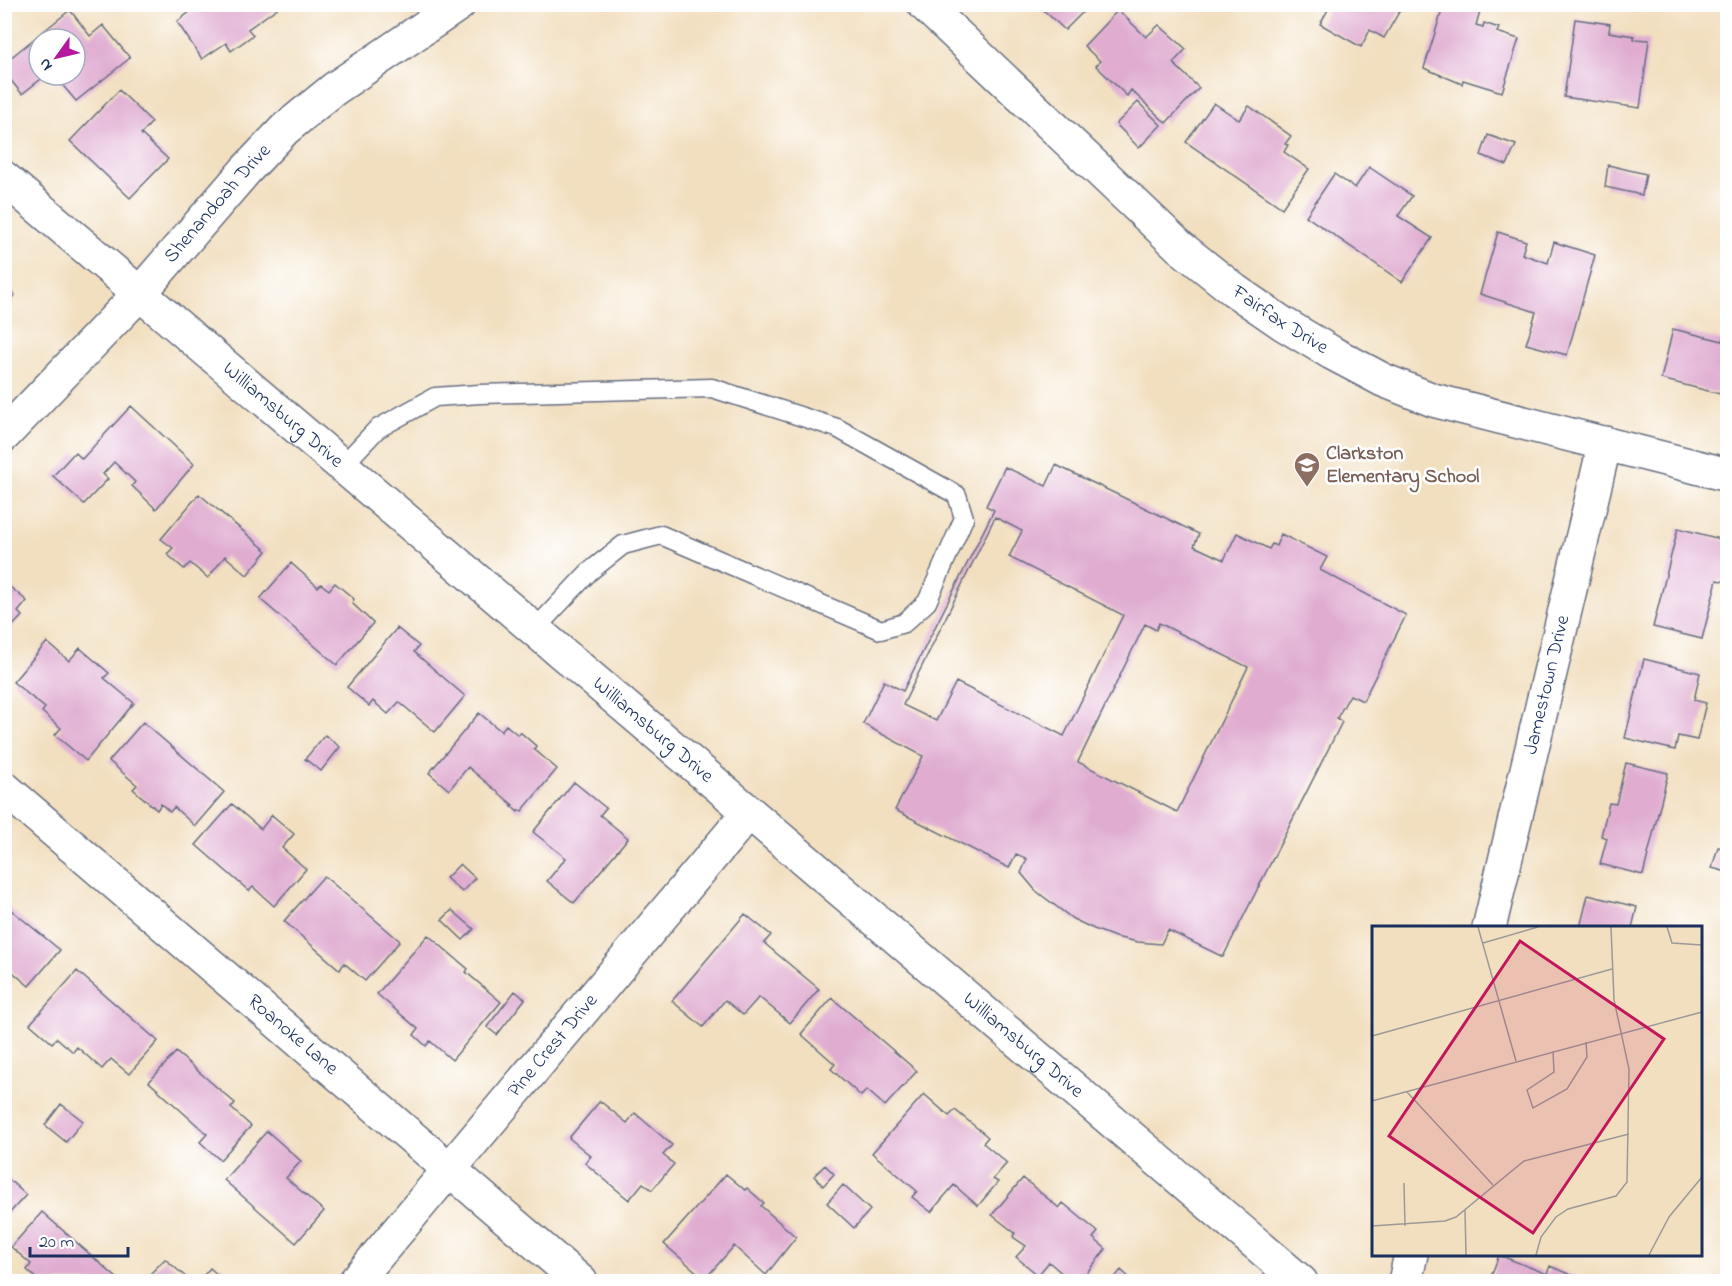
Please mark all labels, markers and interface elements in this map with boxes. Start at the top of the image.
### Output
north arrow [27,27,87,87]
text: N [33,53,59,75]
street label: Shenandoah Drive [157,137,278,270]
street label: Fairfax Drive [1225,278,1334,362]
street label: Williamsburg Drive [216,355,350,475]
place label: Clarkston Elementary School [1326,440,1479,493]
school or university icon: Clarkston Elementary School [1292,450,1322,488]
street label: Jamestown Drive [1517,612,1578,757]
street label: Williamsburg Drive [586,670,720,790]
inset map [1372,926,1702,1256]
street label: Williamsburg Drive [956,985,1090,1105]
street label: Roanoke Lane [241,988,345,1083]
street label: Pine Crest Drive [501,988,605,1104]
scale bar [30,1220,128,1258]
text: 20 m [39,1230,74,1256]

